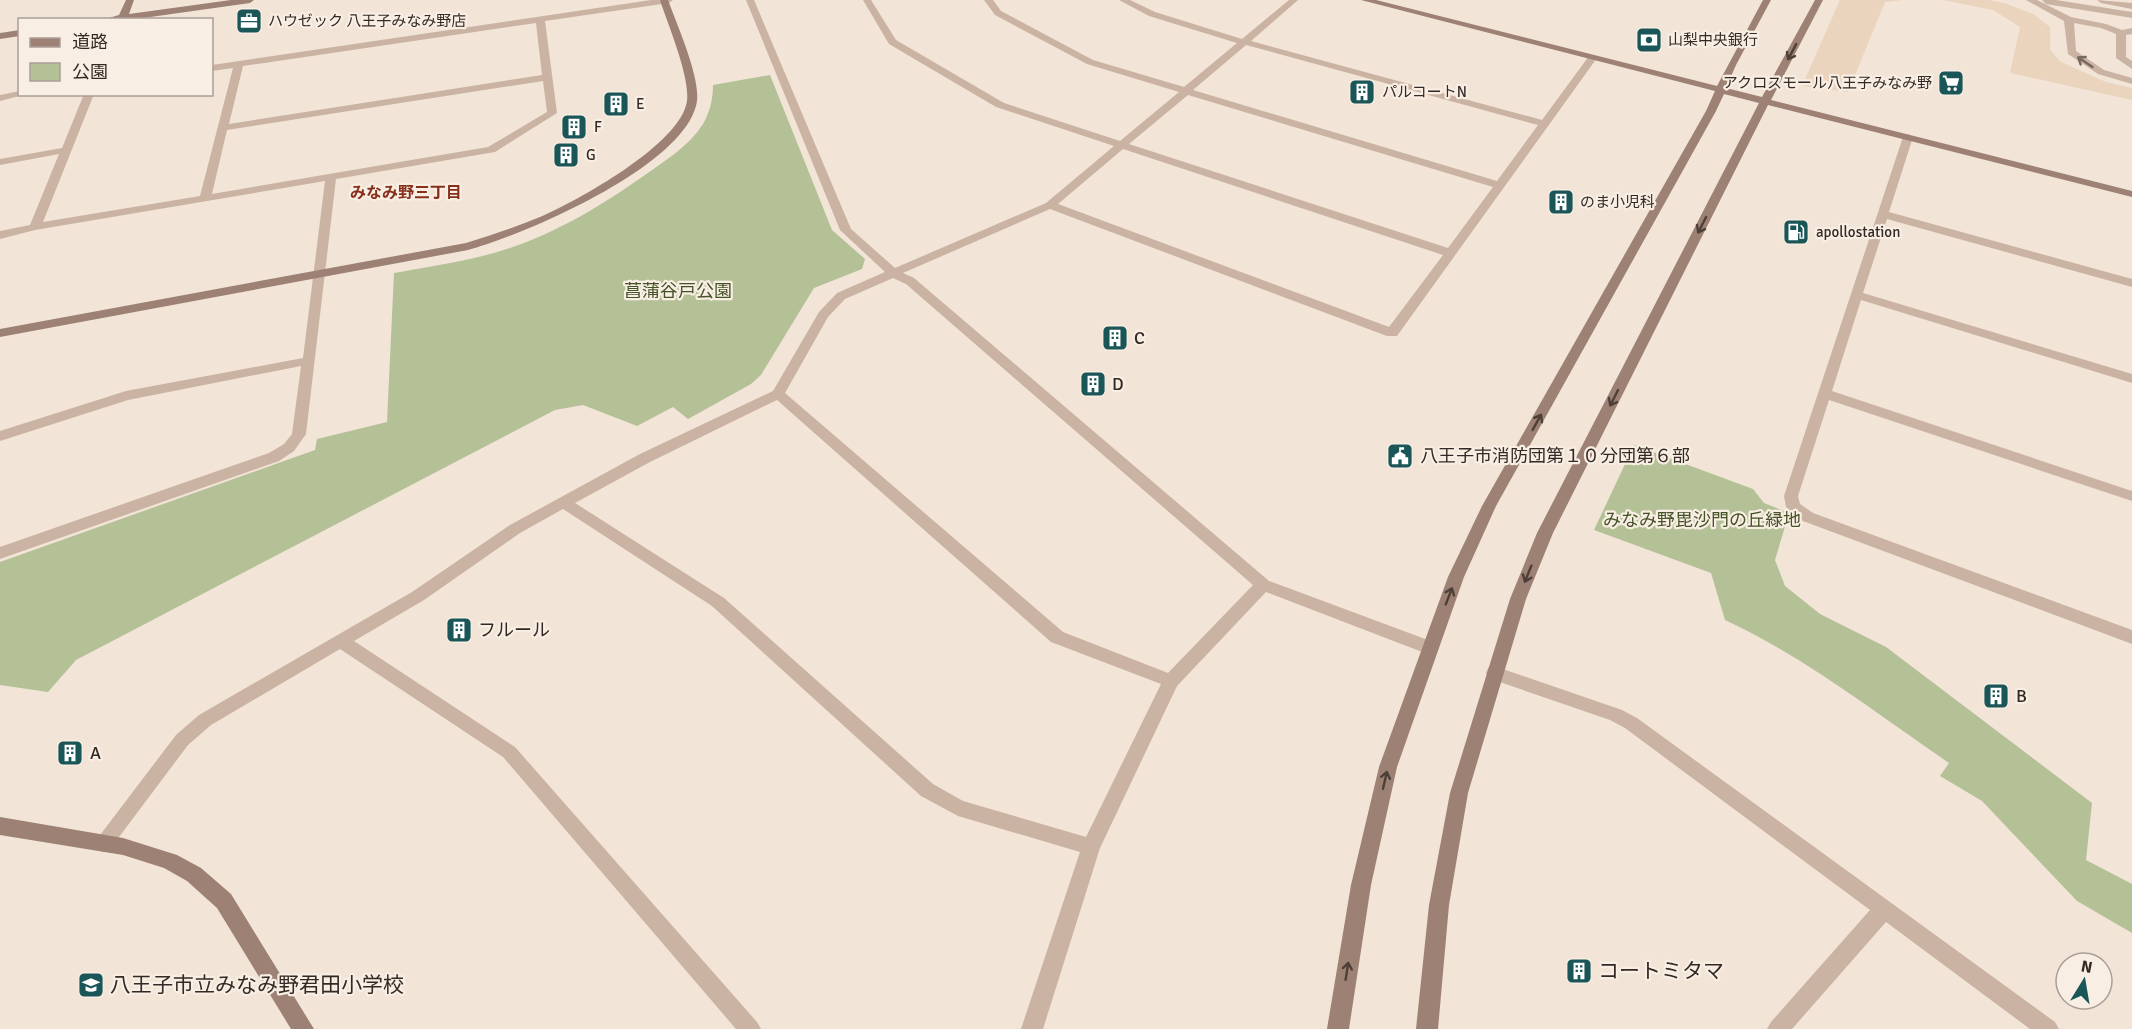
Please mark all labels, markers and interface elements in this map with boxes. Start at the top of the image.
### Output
office icon: ハウゼック 八王子みなみ野店 [234,6,264,36]
place label: ハウゼック 八王子みなみ野店 [268,12,466,30]
legend [18,18,213,96]
bank icon: 山梨中央銀行 [1634,25,1664,55]
text: 道路 [72,31,108,53]
place label: 山梨中央銀行 [1668,31,1758,49]
one-way arrow [1786,42,1797,60]
one-way arrow [2076,56,2093,69]
text: 公園 [72,61,108,83]
supermarket icon: アクロスモール八王子みなみ野 [1936,68,1966,98]
place label: アクロスモール八王子みなみ野 [1723,74,1932,92]
building icon: パルコートN [1347,77,1377,107]
place label: パルコートN [1382,83,1467,101]
building icon: E [601,89,631,119]
place label: E [636,95,645,113]
building icon: F [559,112,589,142]
place label: F [594,118,602,136]
building icon: G [551,140,581,170]
place label: G [586,146,596,164]
district label: みなみ野三丁目 [350,183,462,203]
building icon: のま小児科 [1546,187,1576,217]
place label: のま小児科 [1580,193,1655,211]
one-way arrow [1696,215,1707,233]
fuel station icon: apollostation [1781,217,1811,247]
place label: apollostation [1816,223,1900,241]
park label: 菖蒲谷戸公園 [624,280,732,302]
building icon: C [1100,323,1130,353]
place label: C [1134,327,1145,349]
building icon: D [1078,369,1108,399]
place label: D [1112,373,1124,395]
one-way arrow [1607,389,1619,407]
one-way arrow [1531,414,1543,431]
public building icon: 八王子市消防団第１０分団第６部 [1385,441,1415,471]
place label: 八王子市消防団第１０分団第６部 [1420,445,1690,467]
park label: みなみ野毘沙門の丘緑地 [1603,509,1801,531]
one-way arrow [1522,564,1533,582]
one-way arrow [1445,587,1456,606]
building icon: フルール [444,615,474,645]
place label: フルール [478,619,550,641]
building icon: B [1981,681,2011,711]
place label: B [2016,685,2027,707]
building icon: A [55,738,85,768]
place label: A [90,742,101,764]
one-way arrow [1379,771,1391,790]
north arrow [2054,951,2114,1011]
building icon: コートミタマ [1564,956,1594,986]
text: N [2079,956,2094,978]
place label: コートミタマ [1598,958,1724,984]
one-way arrow [1342,962,1353,982]
school or university icon: 八王子市立みなみ野君田小学校 [76,970,106,1000]
place label: 八王子市立みなみ野君田小学校 [110,972,404,998]

